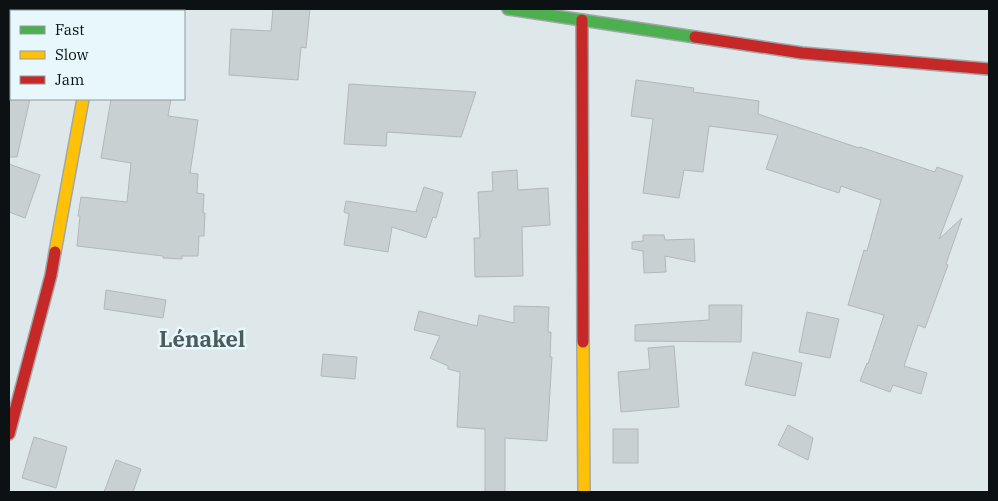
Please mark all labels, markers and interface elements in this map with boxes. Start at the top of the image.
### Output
legend [10,10,185,100]
text: Fast [55,20,85,39]
text: Slow [55,45,89,64]
text: Jam [55,70,84,89]
district label: Lénakel [159,324,245,353]

